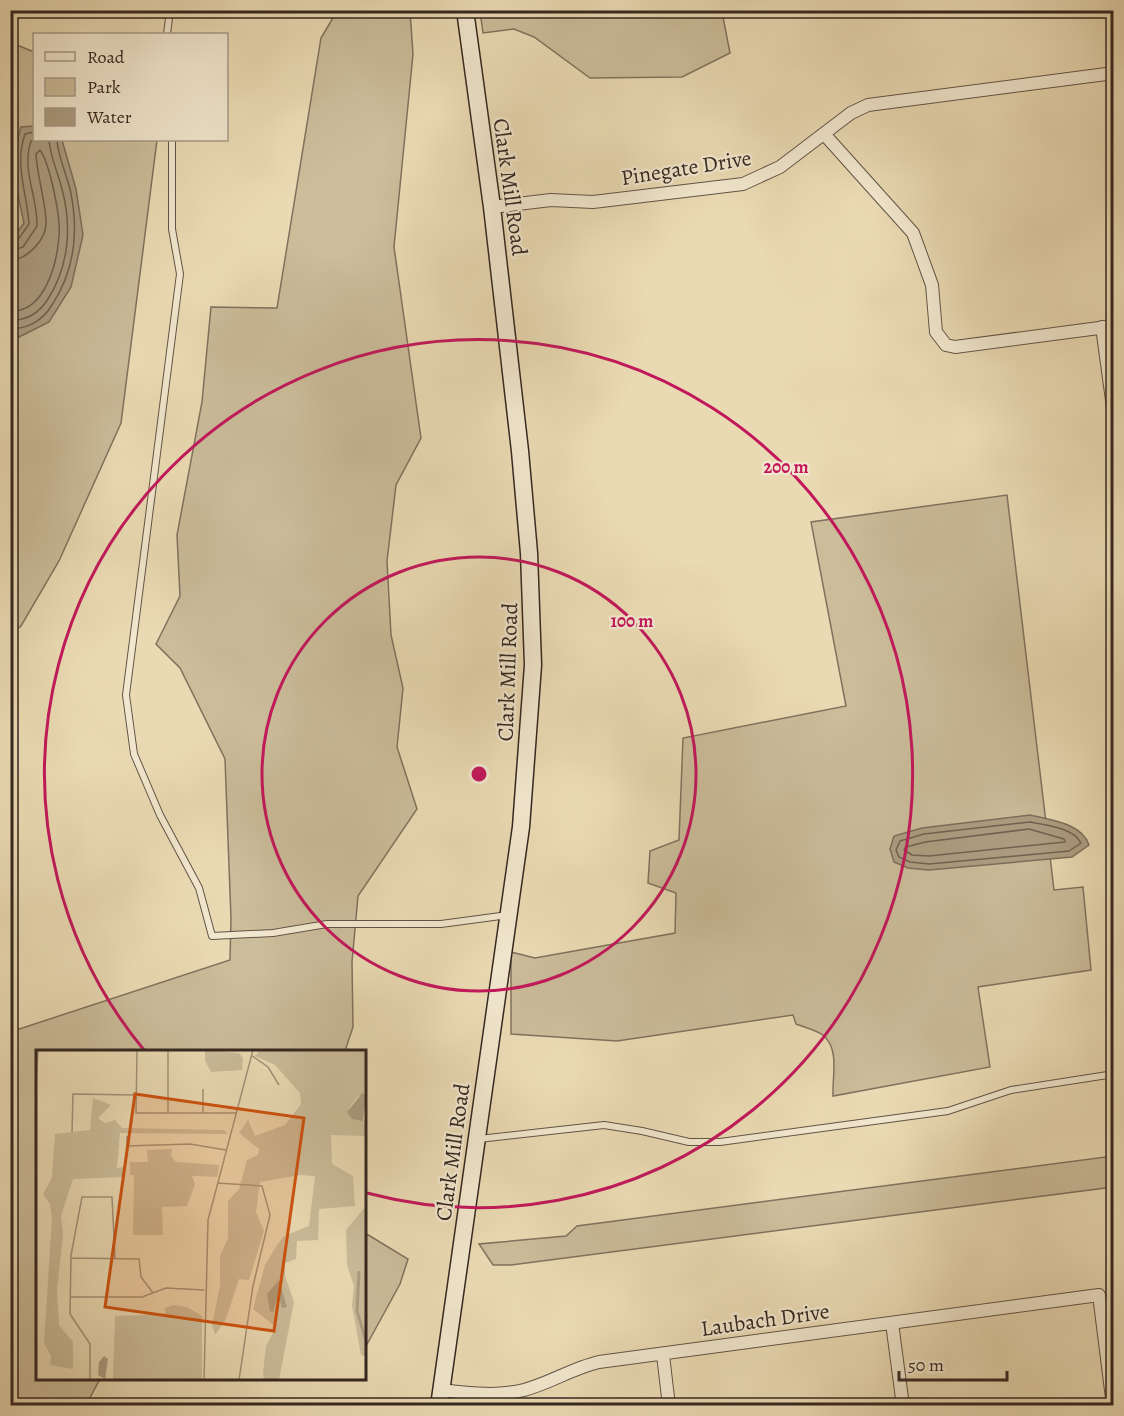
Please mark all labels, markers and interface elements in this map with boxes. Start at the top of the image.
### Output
legend [33,33,228,141]
text: Road [87,45,125,69]
text: Park [87,75,121,99]
text: Water [86,105,132,129]
street label: Clark Mill Road [486,116,535,258]
street label: Pinegate Drive [619,143,754,193]
text: 200 m [763,455,809,479]
street label: Clark Mill Road [491,602,525,742]
text: 100 m [611,609,653,633]
centre of rings [469,764,489,784]
inset map [36,1050,366,1380]
street label: Clark Mill Road [428,1081,478,1223]
street label: Laubach Drive [699,1296,831,1344]
scale bar [899,1344,1007,1382]
text: 50 m [908,1353,944,1377]

